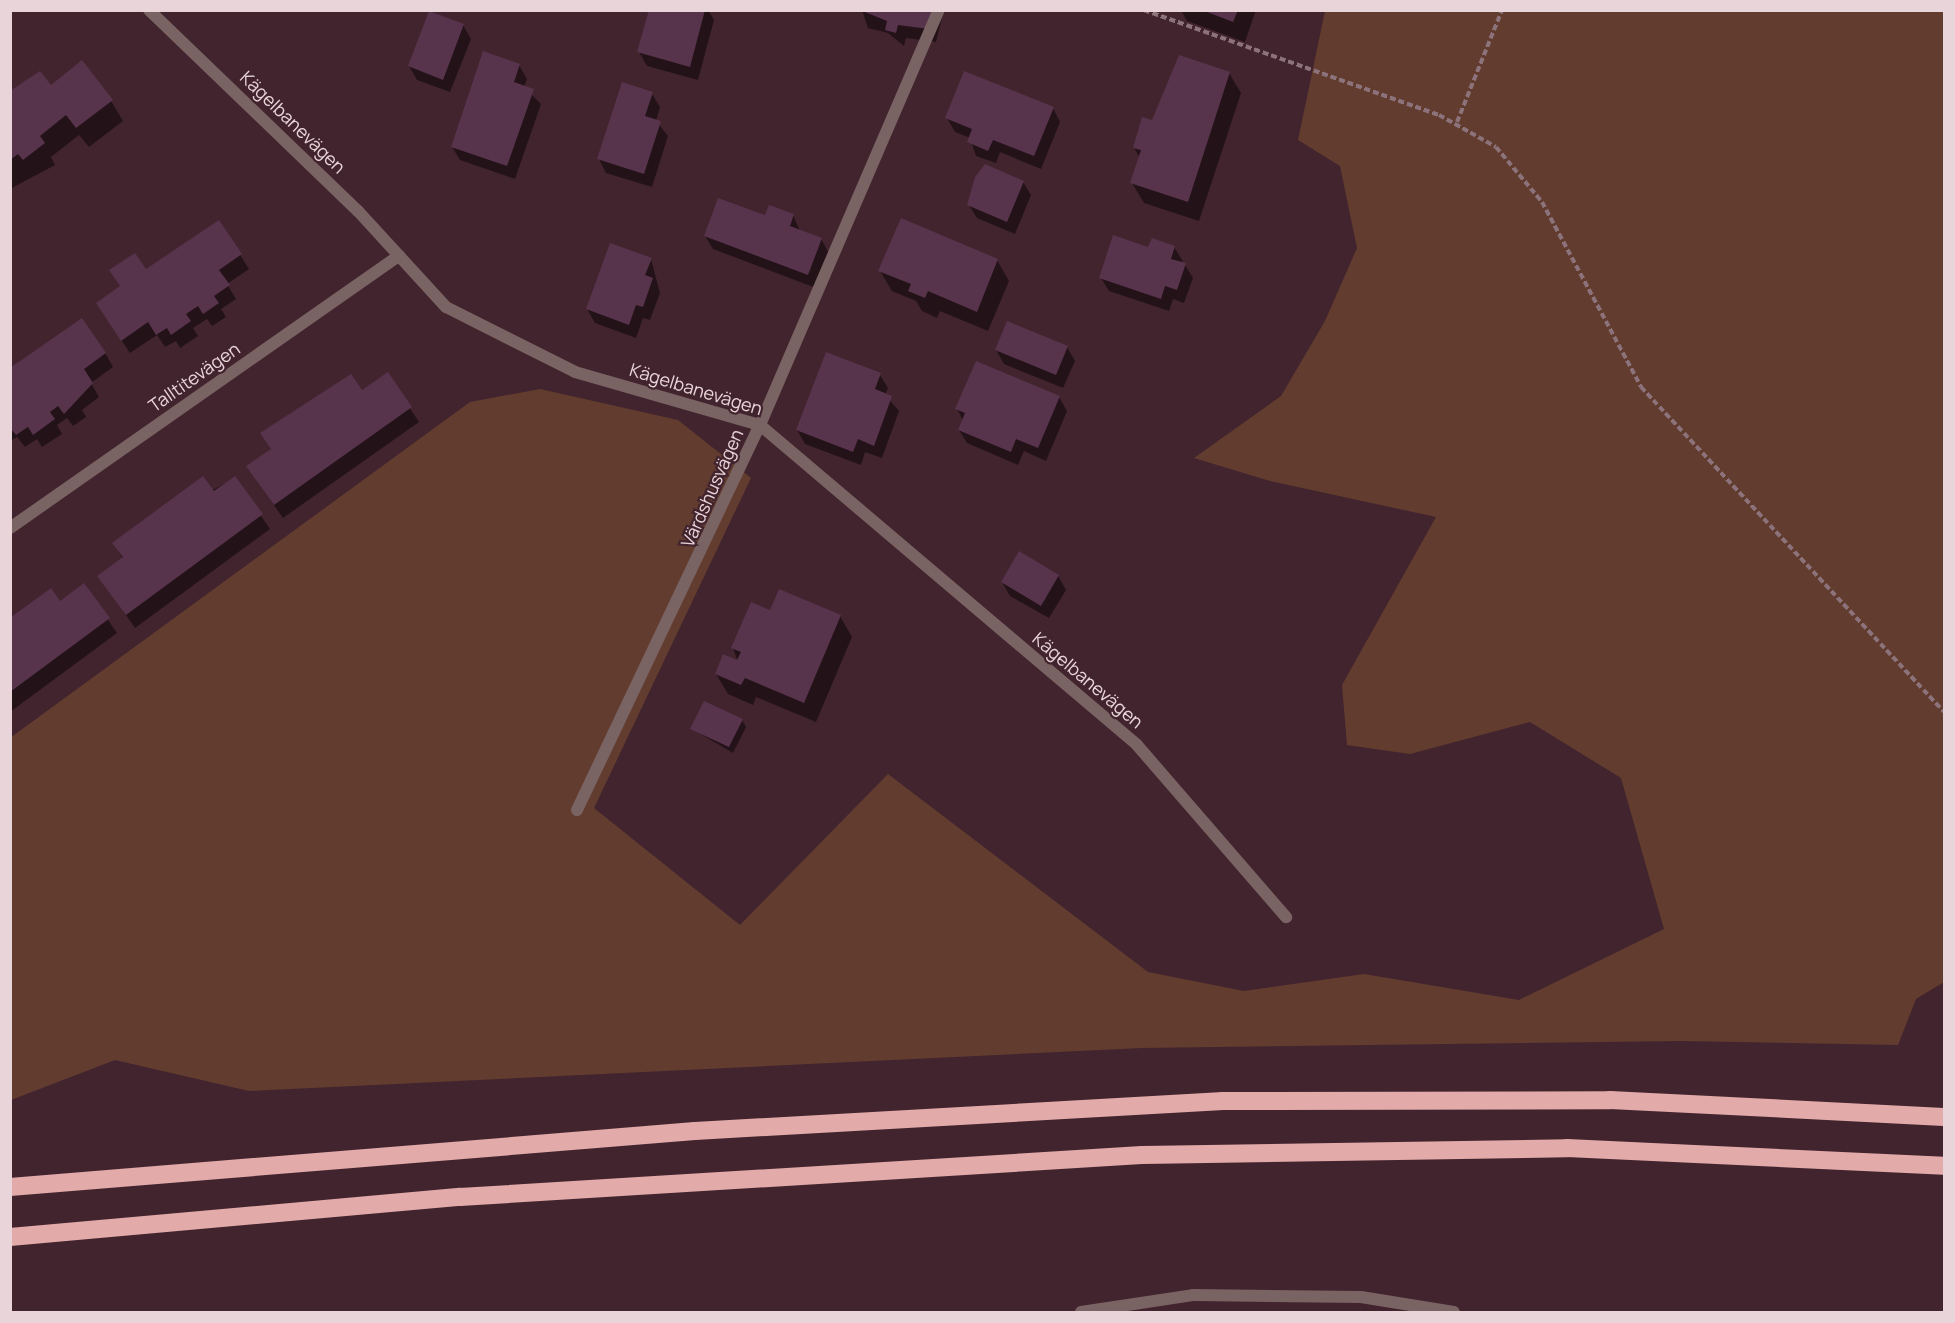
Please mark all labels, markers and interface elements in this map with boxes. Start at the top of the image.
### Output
street label: Kägelbanevägen [236,66,350,178]
street label: Talltitevägen [144,338,244,416]
street label: Kägelbanevägen [627,359,765,419]
street label: Värdshusvägen [676,426,748,550]
street label: Kägelbanevägen [1028,627,1148,733]

